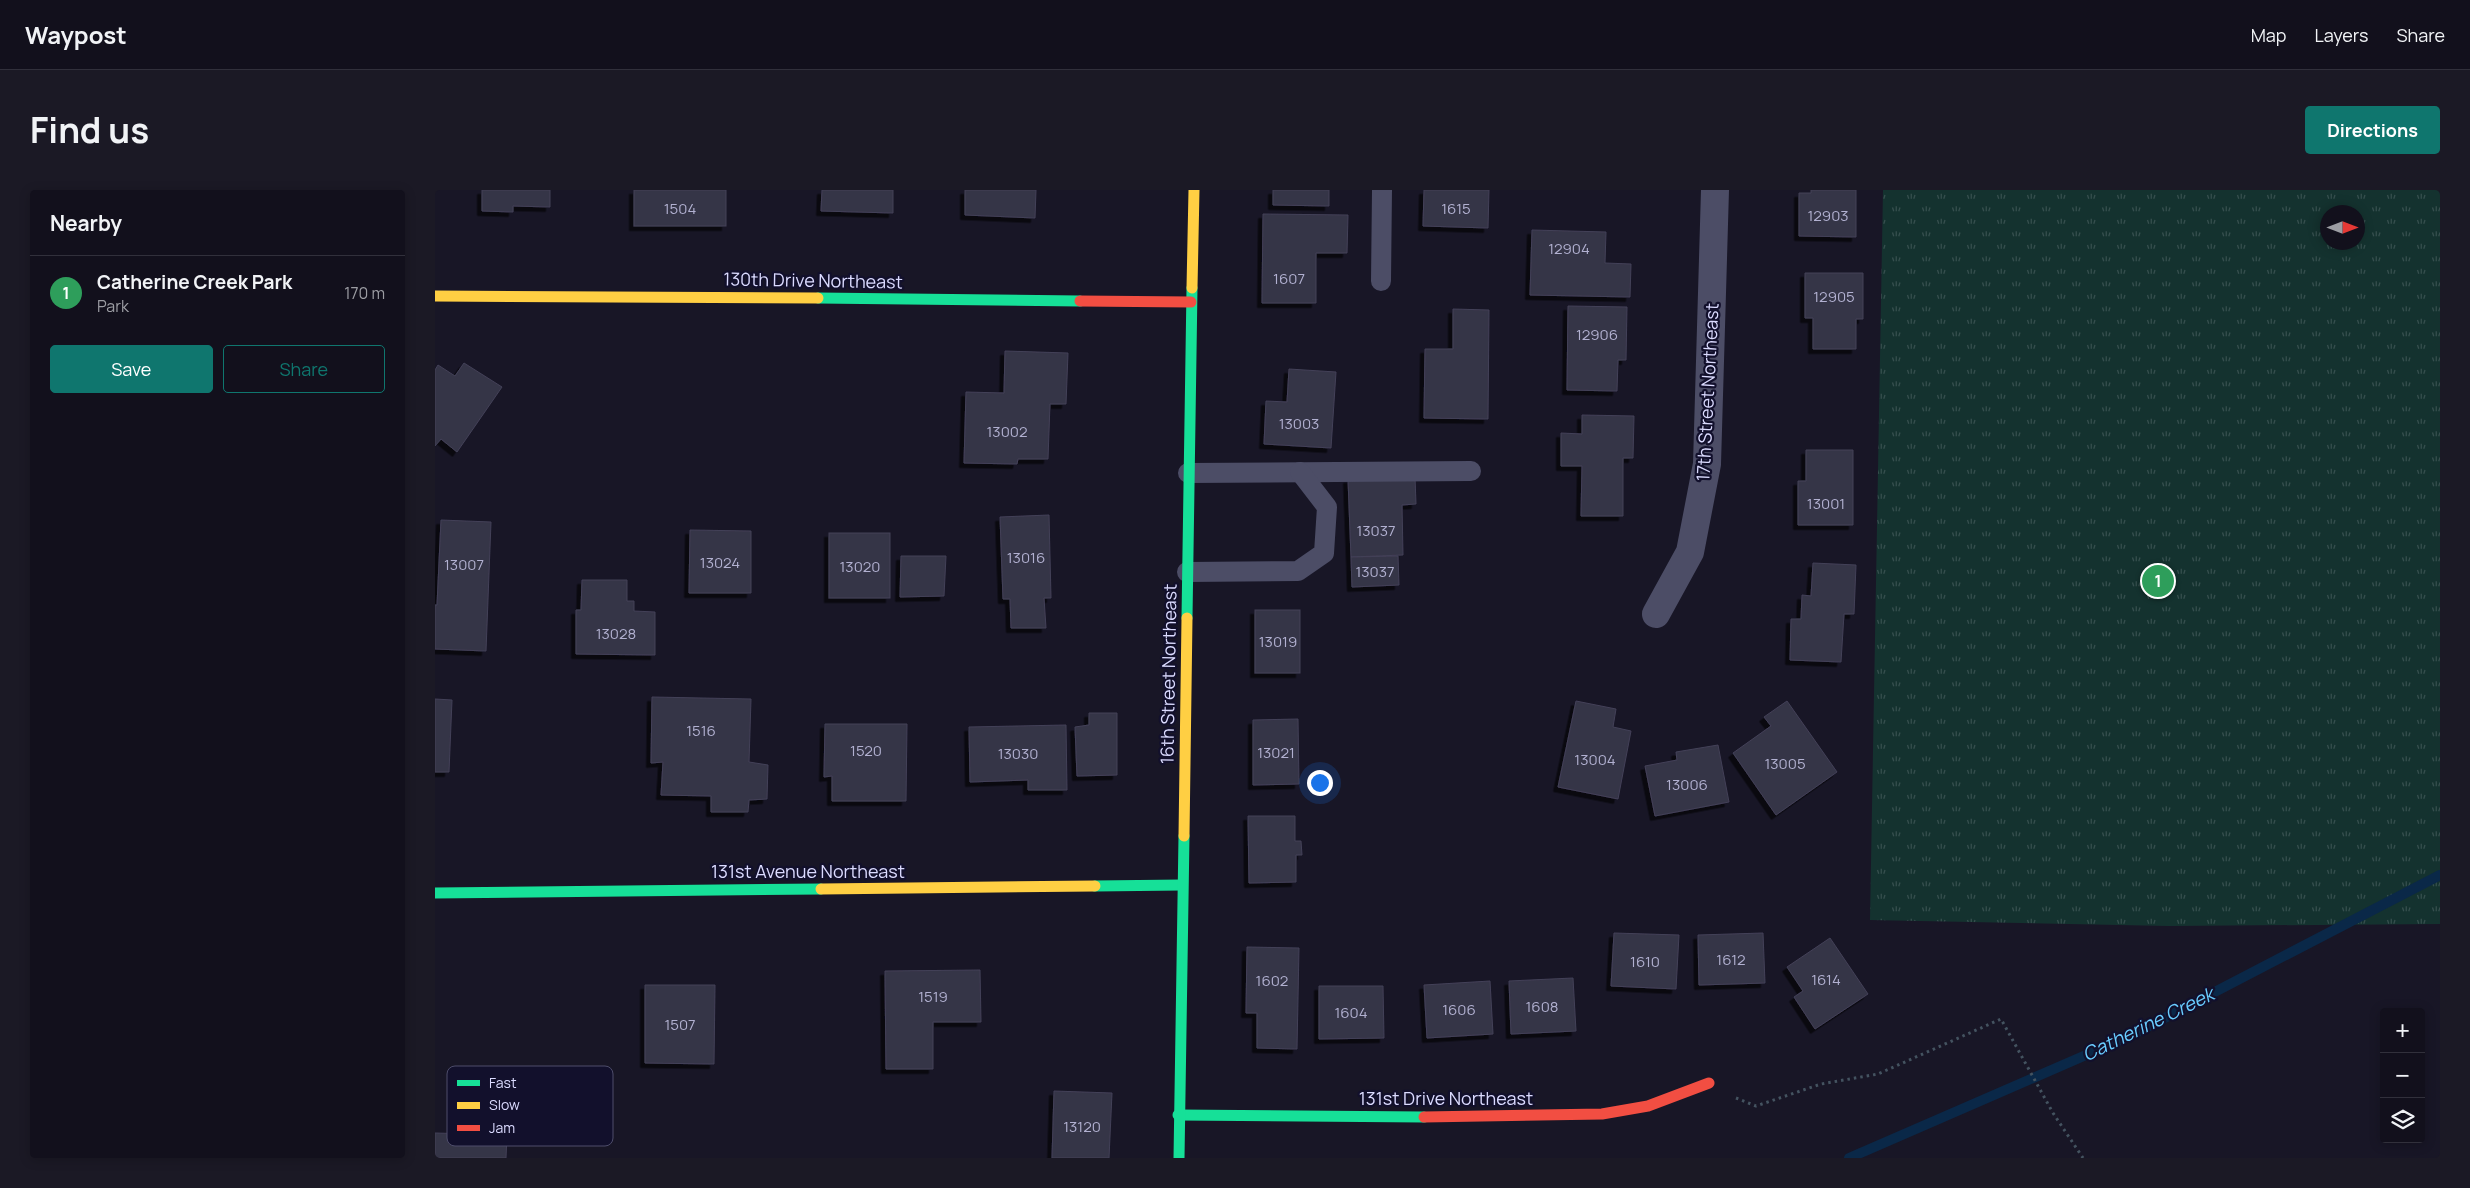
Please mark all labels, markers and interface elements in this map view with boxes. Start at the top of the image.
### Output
text: Waypost [25,18,127,51]
text: Map [2251,23,2286,47]
text: Layers [2314,23,2368,47]
text: Share [2396,23,2445,47]
text: Find us [30,106,149,154]
button: Directions [2305,106,2440,154]
house number: 1504 [664,198,696,219]
house number: 1615 [1441,198,1471,219]
house number: 12903 [1807,205,1849,226]
north arrow [2320,205,2365,250]
text: Nearby [50,209,122,237]
house number: 12904 [1548,238,1590,259]
street label: 130th Drive Northeast [723,266,903,294]
house number: 1607 [1273,268,1305,289]
text: Catherine Creek Park [97,269,292,295]
text: 1 [62,282,70,304]
text: 170 m [344,282,385,304]
house number: 12905 [1813,286,1855,307]
text: Park [97,295,129,317]
street label: 17th Street Northeast [1690,302,1724,482]
house number: 12906 [1576,324,1618,345]
button: Save [50,345,213,393]
button: Share [223,345,385,393]
house number: 13003 [1279,413,1319,434]
house number: 13002 [987,421,1028,442]
house number: 13001 [1807,493,1845,514]
house number: 13037 [1356,520,1396,541]
house number: 13016 [1007,547,1045,568]
house number: 13024 [700,552,740,573]
house number: 13007 [444,554,484,575]
house number: 13020 [840,556,881,577]
house number: 13037 [1355,561,1395,582]
pin: 1 [2142,562,2174,600]
street label: 16th Street Northeast [1154,584,1182,764]
house number: 13028 [596,623,636,644]
house number: 13019 [1259,631,1297,652]
house number: 1516 [686,720,716,741]
house number: 1520 [850,740,882,761]
house number: 13021 [1257,742,1295,763]
house number: 13030 [998,743,1038,764]
house number: 13004 [1574,749,1616,770]
house number: 13005 [1764,753,1806,774]
your location [1307,770,1333,796]
house number: 13006 [1666,774,1708,795]
street label: 131st Avenue Northeast [711,859,905,883]
house number: 1612 [1716,949,1746,970]
house number: 1610 [1630,951,1660,972]
house number: 1614 [1811,969,1841,990]
house number: 1602 [1256,970,1288,991]
water label: Catherine Creek [2078,980,2220,1067]
house number: 1519 [918,986,948,1007]
house number: 1608 [1525,996,1559,1017]
house number: 1606 [1442,999,1476,1020]
house number: 1604 [1334,1002,1368,1023]
map controls [2380,1008,2425,1143]
button: + [2380,1008,2425,1053]
house number: 1507 [664,1014,696,1035]
button: − [2380,1053,2425,1098]
legend [447,1066,613,1146]
text: Fast [489,1073,517,1092]
street label: 131st Drive Northeast [1359,1086,1533,1110]
text: Slow [489,1095,520,1114]
button: layers [2380,1098,2425,1143]
house number: 13120 [1063,1116,1101,1137]
text: Jam [489,1118,515,1137]

